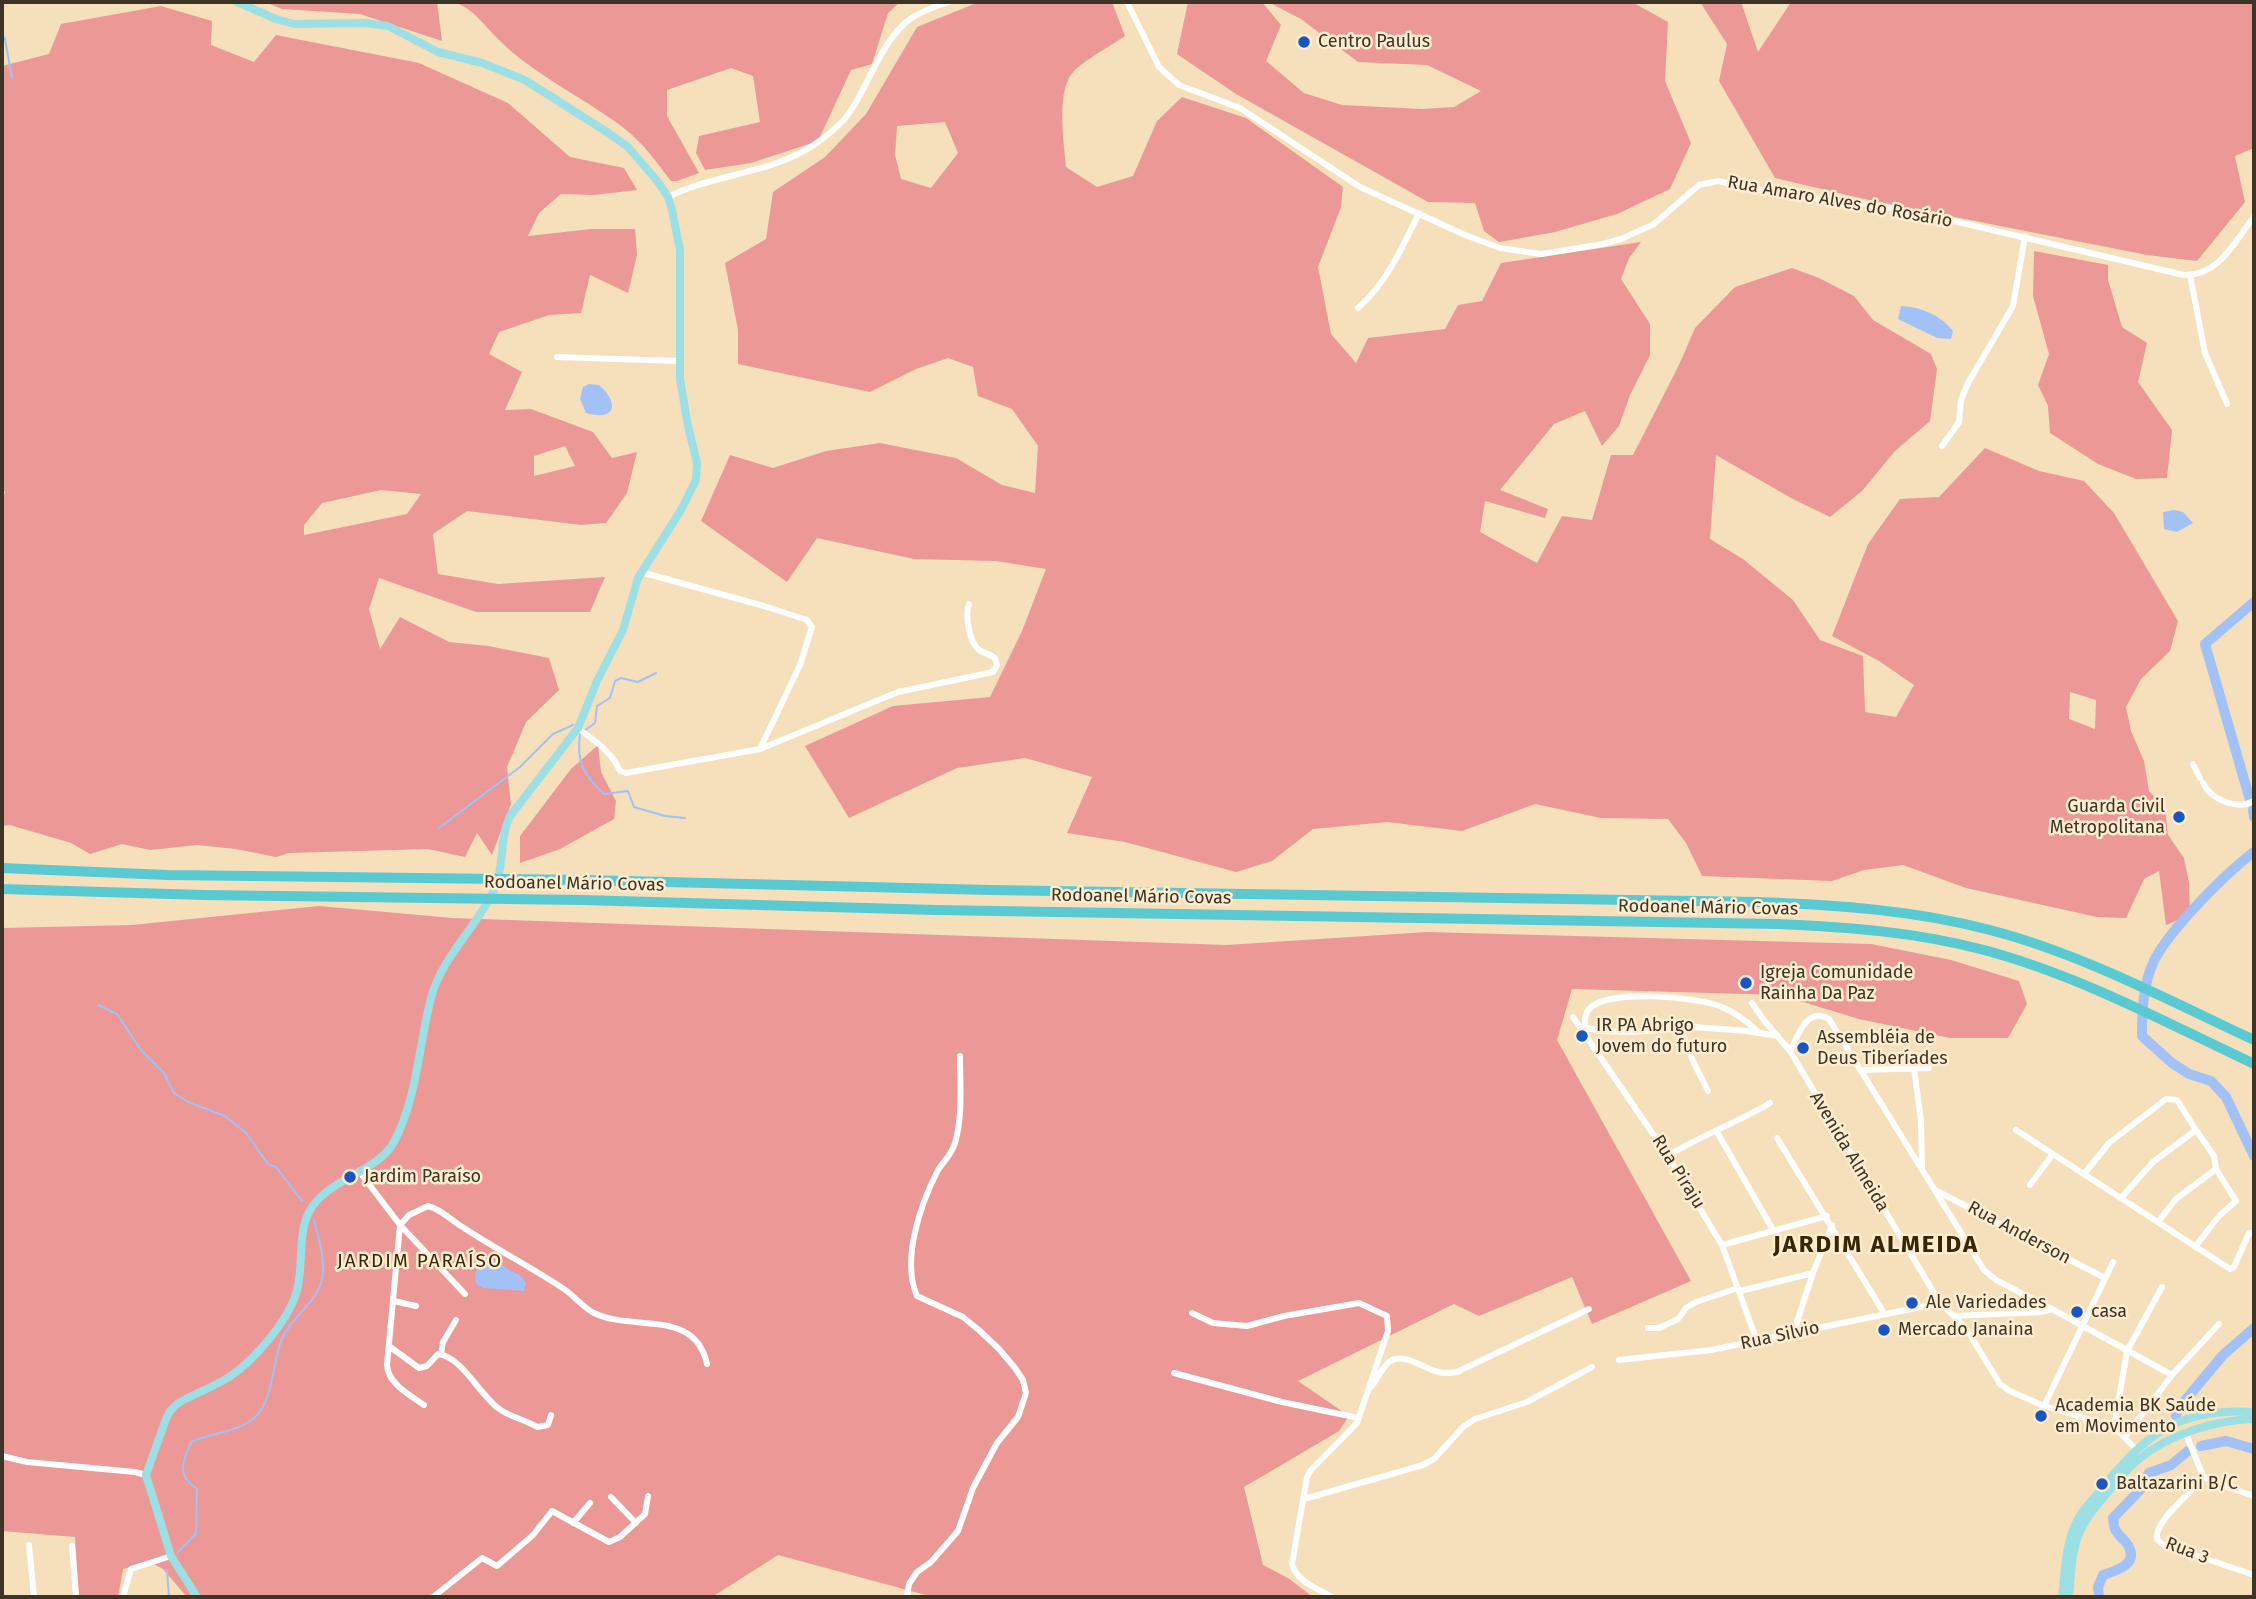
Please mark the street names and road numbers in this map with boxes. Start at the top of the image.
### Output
street label: Rua Amaro Alves do Rosário [1726,172,1954,232]
street label: Rodoanel Mário Covas [484,872,664,896]
street label: Rodoanel Mário Covas [1051,885,1231,909]
street label: Rodoanel Mário Covas [1618,896,1798,920]
street label: Avenida Almeida [1805,1088,1893,1216]
street label: Rua Piraju [1647,1131,1709,1213]
street label: Rua Anderson [1964,1197,2074,1269]
street label: Rua Silvio [1738,1317,1822,1355]
street label: Rua 3 [2162,1533,2212,1569]

